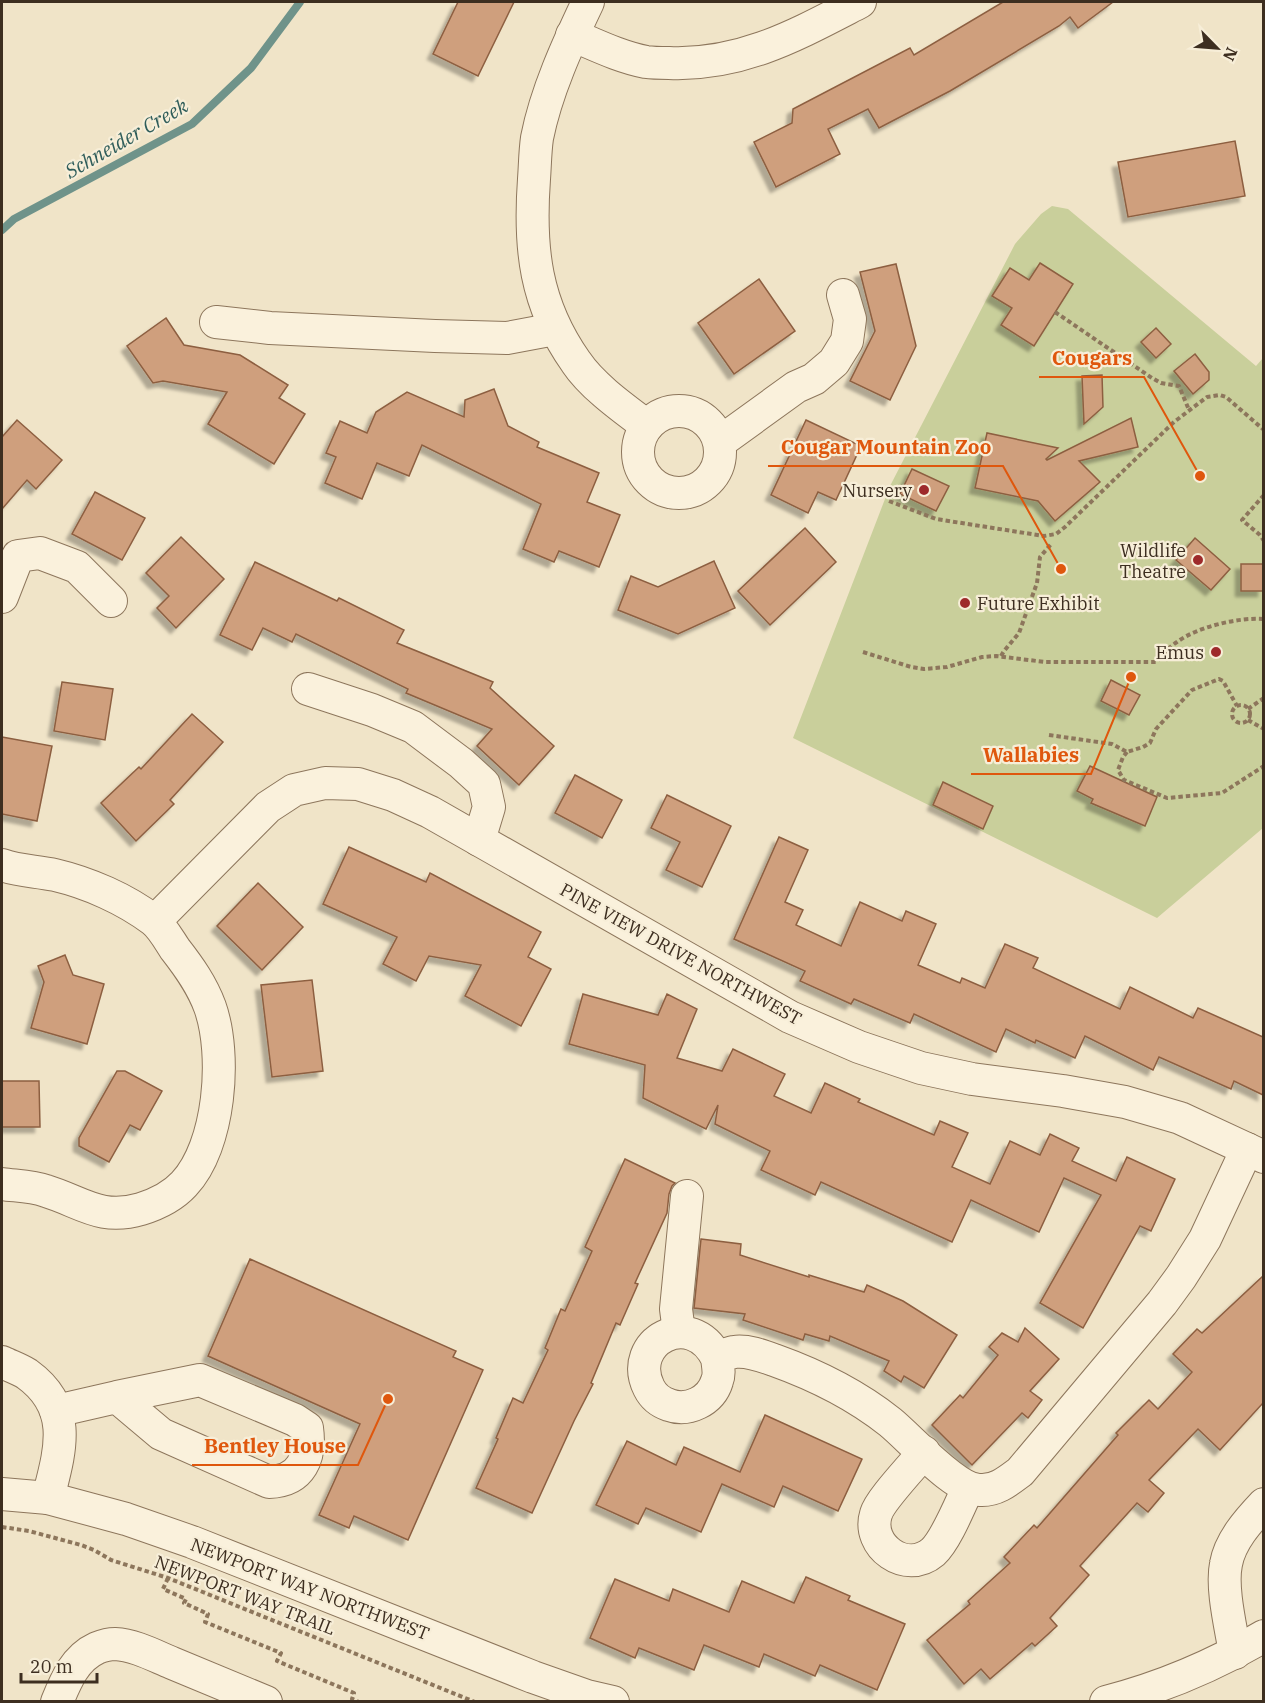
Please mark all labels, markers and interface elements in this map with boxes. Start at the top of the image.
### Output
north arrow [1187,18,1247,78]
text: N [1219,44,1242,64]
water label: Schneider Creek [59,92,193,185]
callout: Cougars [1039,339,1144,377]
text: Cougars [1052,344,1132,371]
callout: Cougar Mountain Zoo [768,428,1003,466]
text: Cougar Mountain Zoo [781,433,991,460]
place label: Nursery [842,479,912,502]
marker: Nursery [917,483,931,497]
place label: Wildlife Theatre [1120,539,1186,583]
marker: Wildlife Theatre [1191,553,1205,567]
place label: Future Exhibit [977,592,1100,615]
marker: Future Exhibit [958,596,972,610]
place label: Emus [1155,641,1204,664]
marker: Emus [1209,645,1223,659]
callout: Wallabies [971,736,1091,774]
text: Wallabies [983,741,1079,768]
street label: PINE VIEW DRIVE NORTHWEST [556,878,806,1030]
callout: Bentley House [192,1427,358,1465]
text: Bentley House [204,1432,346,1459]
street label: NEWPORT WAY NORTHWEST [187,1533,433,1645]
street label: NEWPORT WAY TRAIL [151,1550,339,1640]
scale bar [21,1646,98,1684]
text: 20 m [30,1655,73,1678]

